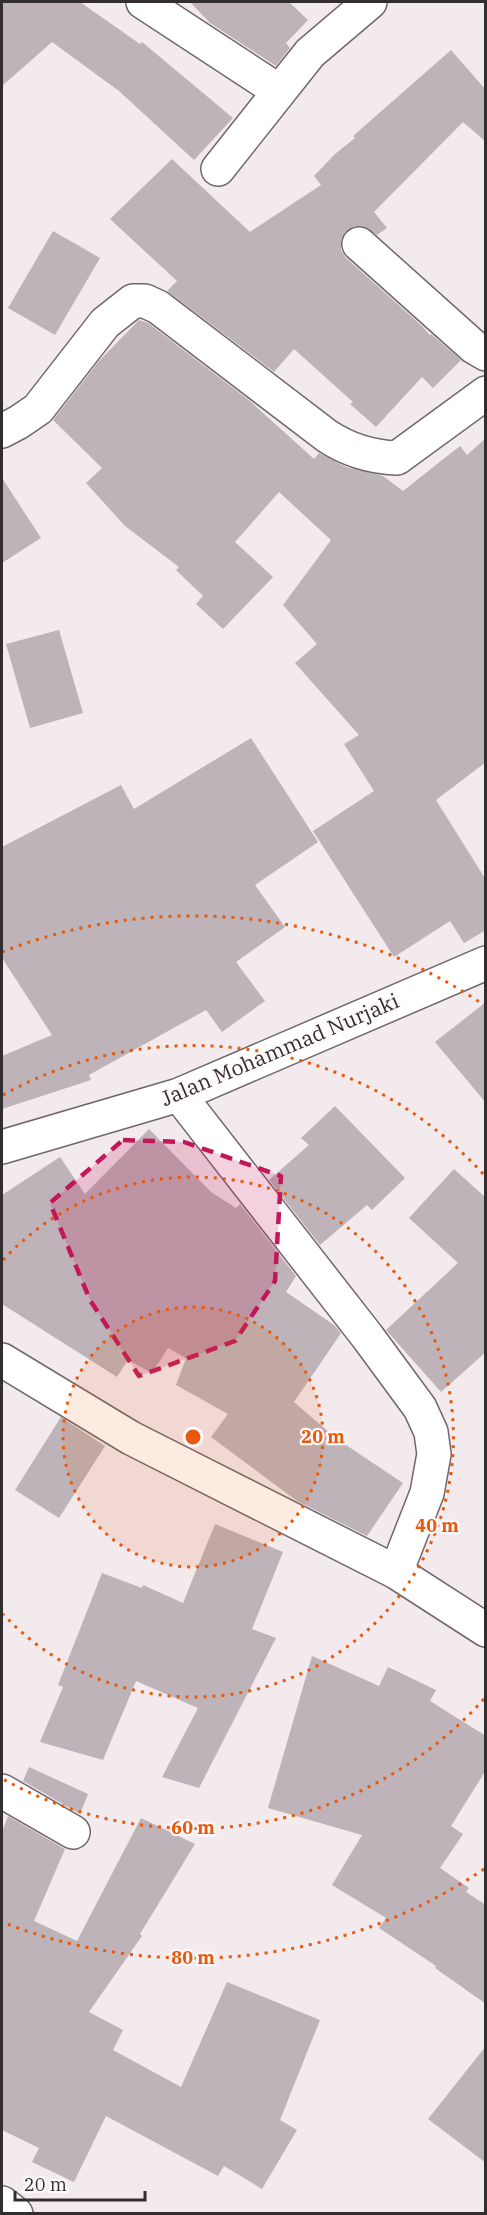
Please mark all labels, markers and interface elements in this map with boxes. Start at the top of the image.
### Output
street label: Jalan Mohammad Nurjaki [156,986,403,1112]
text: 20 m [301,1425,345,1448]
centre of rings [183,1427,203,1447]
text: 40 m [415,1514,459,1537]
text: 60 m [171,1816,215,1839]
text: 80 m [171,1946,215,1969]
scale bar [15,2164,146,2202]
text: 20 m [24,2173,67,2196]

